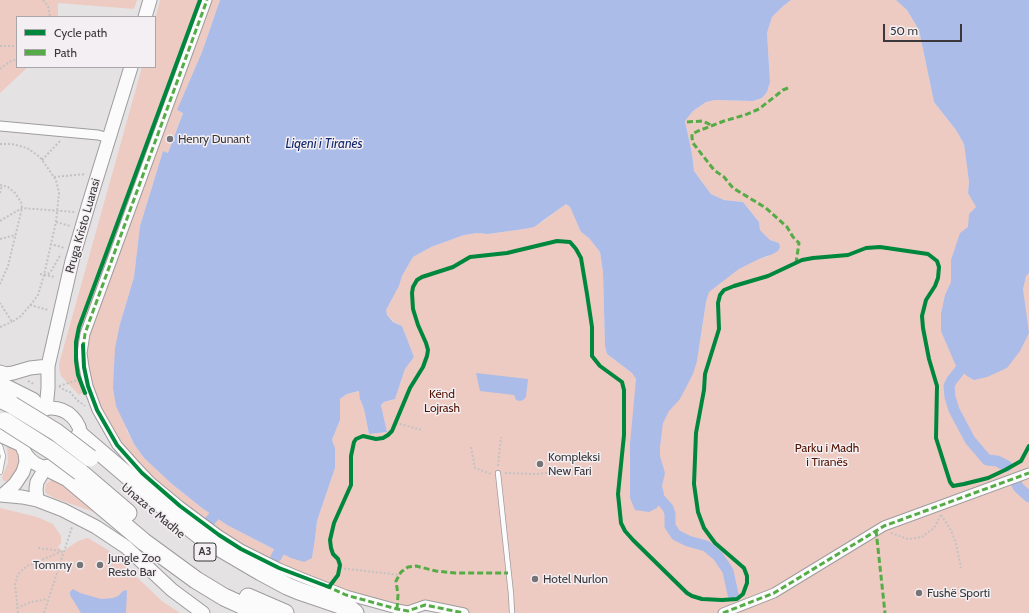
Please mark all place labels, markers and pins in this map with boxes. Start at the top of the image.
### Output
place label: Henry Dunant [178,132,250,146]
marker: Henry Dunant [165,134,175,144]
place label: Kompleksi New Fari [548,450,600,478]
marker: Kompleksi New Fari [535,459,545,469]
place label: Jungle Zoo Resto Bar [108,551,161,579]
place label: Tommy [33,558,72,572]
marker: Tommy [75,560,85,570]
marker: Jungle Zoo Resto Bar [95,560,105,570]
place label: Hotel Nurlon [543,572,608,586]
marker: Hotel Nurlon [530,574,540,584]
place label: Fushë Sporti [927,586,990,600]
marker: Fushë Sporti [914,588,924,598]

